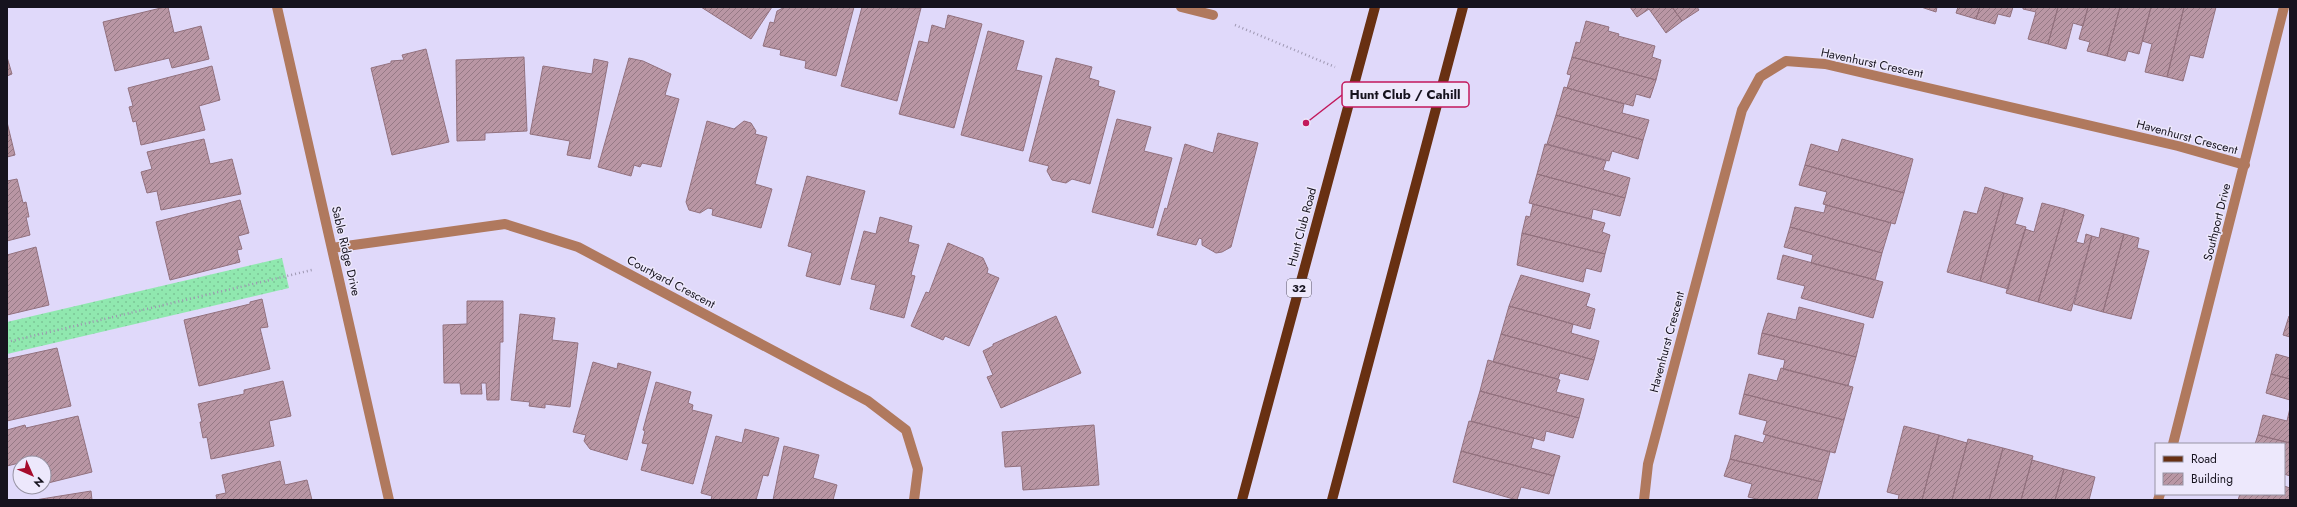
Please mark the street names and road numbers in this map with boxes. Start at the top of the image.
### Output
street label: Havenhurst Crescent [1819,43,1925,83]
street label: Havenhurst Crescent [2134,115,2240,159]
street label: Southport Drive [2199,181,2235,263]
street label: Hunt Club Road [1283,185,1321,269]
street label: Sable Ridge Drive [327,204,365,298]
street label: Courtyard Crescent [624,251,719,313]
road number: 32 [1287,279,1311,297]
street label: Havenhurst Crescent [1645,289,1689,395]

